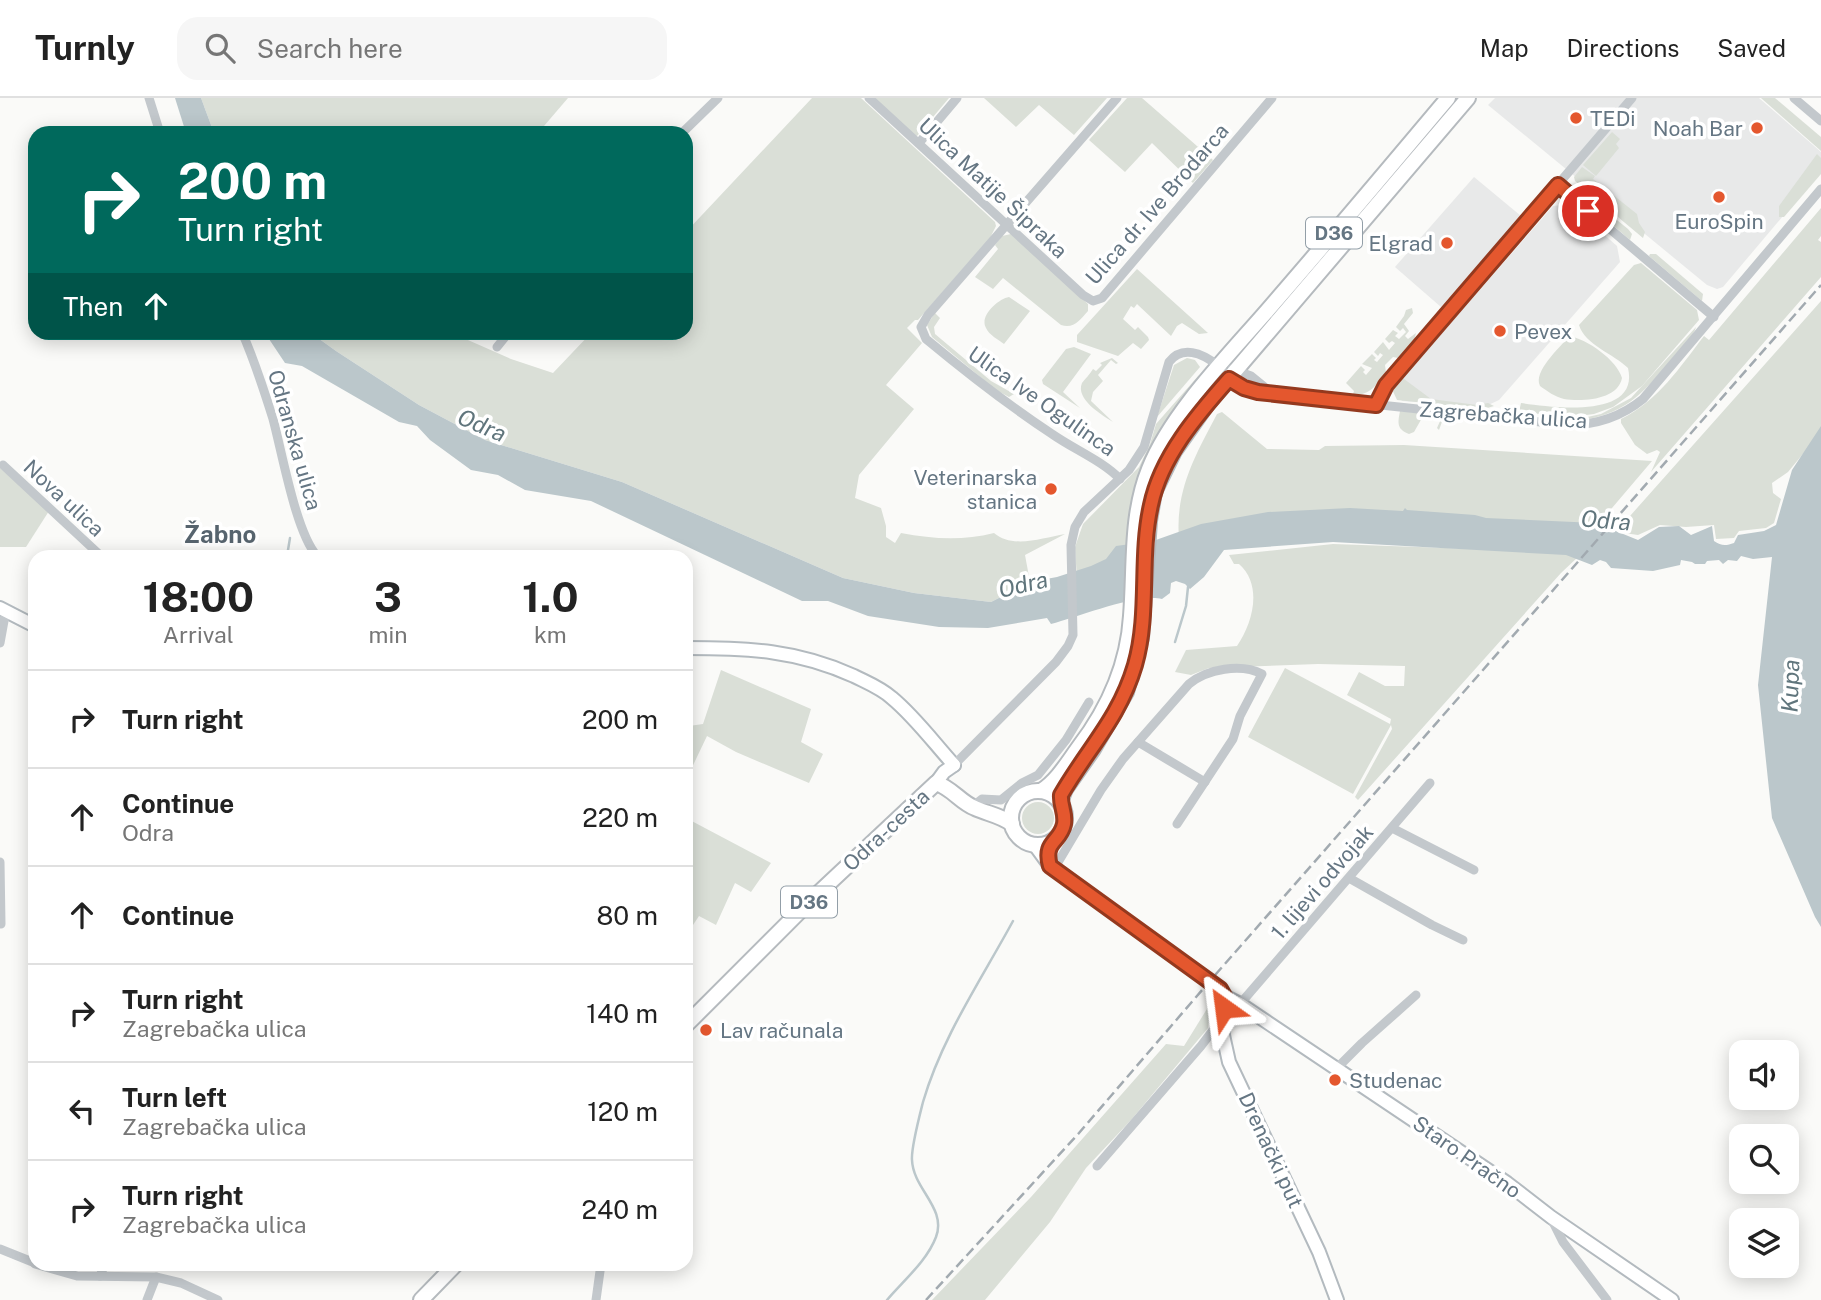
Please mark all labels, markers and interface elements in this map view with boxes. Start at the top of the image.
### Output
search box [177,17,667,80]
text: Turnly [35,29,135,67]
icon: search [201,29,239,67]
text: Search here [257,33,403,64]
text: Map [1480,34,1529,62]
text: Directions [1567,34,1679,62]
text: Saved [1717,34,1786,62]
place label: TEDi [1590,106,1635,131]
marker: TEDi [1568,110,1584,126]
street label: Ulica Matije Šipraka [914,113,1072,263]
place label: Noah Bar [1653,116,1743,141]
street label: Ulica dr. Ive Brodarca [1080,118,1234,290]
marker: Noah Bar [1749,120,1765,136]
text: 200 m [178,152,327,210]
icon: right [63,154,154,245]
pin [1558,181,1618,241]
marker: EuroSpin [1711,189,1727,205]
icon: arrive [1569,192,1607,230]
place label: EuroSpin [1674,209,1764,234]
text: Turn right [178,211,323,248]
road number: D36 [1306,217,1362,248]
place label: Elgrad [1369,231,1433,256]
marker: Elgrad [1439,235,1455,251]
icon: ahead [137,287,175,325]
text: Then [63,291,123,322]
place label: Pevex [1514,319,1572,344]
marker: Pevex [1492,323,1508,339]
street label: Ulica Ive Ogulinca [963,341,1121,461]
street label: Odranska ulica [263,367,327,513]
street label: Zagrebačka ulica [1418,397,1588,433]
water label: Odra [454,403,510,447]
street label: Nova ulica [19,454,109,542]
place label: Veterinarska stanica [914,465,1037,514]
marker: Veterinarska stanica [1043,481,1059,497]
water label: Odra [1580,504,1632,536]
district label: Žabno [184,520,256,548]
water label: Odra [996,565,1050,603]
text: 18:00 [143,572,254,621]
text: 3 [374,572,402,621]
text: 1.0 [522,572,578,621]
text: Arrival [163,621,234,648]
text: min [369,621,408,648]
text: km [534,621,567,648]
water label: Kupa [1776,659,1804,713]
icon: right [63,700,101,738]
text: Turn right [122,704,244,735]
text: 200 m [582,704,658,735]
street label: Odra-cesta [838,784,934,876]
text: Continue [122,788,234,819]
icon: ahead [63,798,101,836]
text: 220 m [582,802,658,833]
text: Odra [122,819,174,846]
street label: 1. lijevi odvojak [1266,820,1379,944]
road number: D36 [781,887,837,918]
icon: ahead [63,896,101,934]
text: Continue [122,900,234,931]
text: 80 m [597,900,658,931]
position arrow [1187,971,1261,1045]
text: Turn right [122,984,244,1015]
icon: right [63,994,101,1032]
text: 140 m [586,998,658,1029]
text: Zagrebačka ulica [122,1015,306,1042]
place label: Lav računala [720,1018,843,1043]
marker: Lav računala [698,1022,714,1038]
map controls [1729,1040,1799,1278]
button: sound [1729,1040,1799,1110]
place label: Studenac [1349,1068,1442,1093]
marker: Studenac [1327,1072,1343,1088]
text: Turn left [122,1082,227,1113]
street label: Drenački put [1233,1088,1309,1212]
icon: left [63,1092,101,1130]
text: 120 m [587,1096,658,1127]
street label: Staro Pračno [1408,1110,1526,1204]
text: Zagrebačka ulica [122,1113,306,1140]
button: search [1729,1124,1799,1194]
text: Turn right [122,1180,244,1211]
icon: right [63,1190,101,1228]
text: 240 m [581,1194,658,1225]
button: layers [1729,1208,1799,1278]
text: Zagrebačka ulica [122,1211,306,1238]

